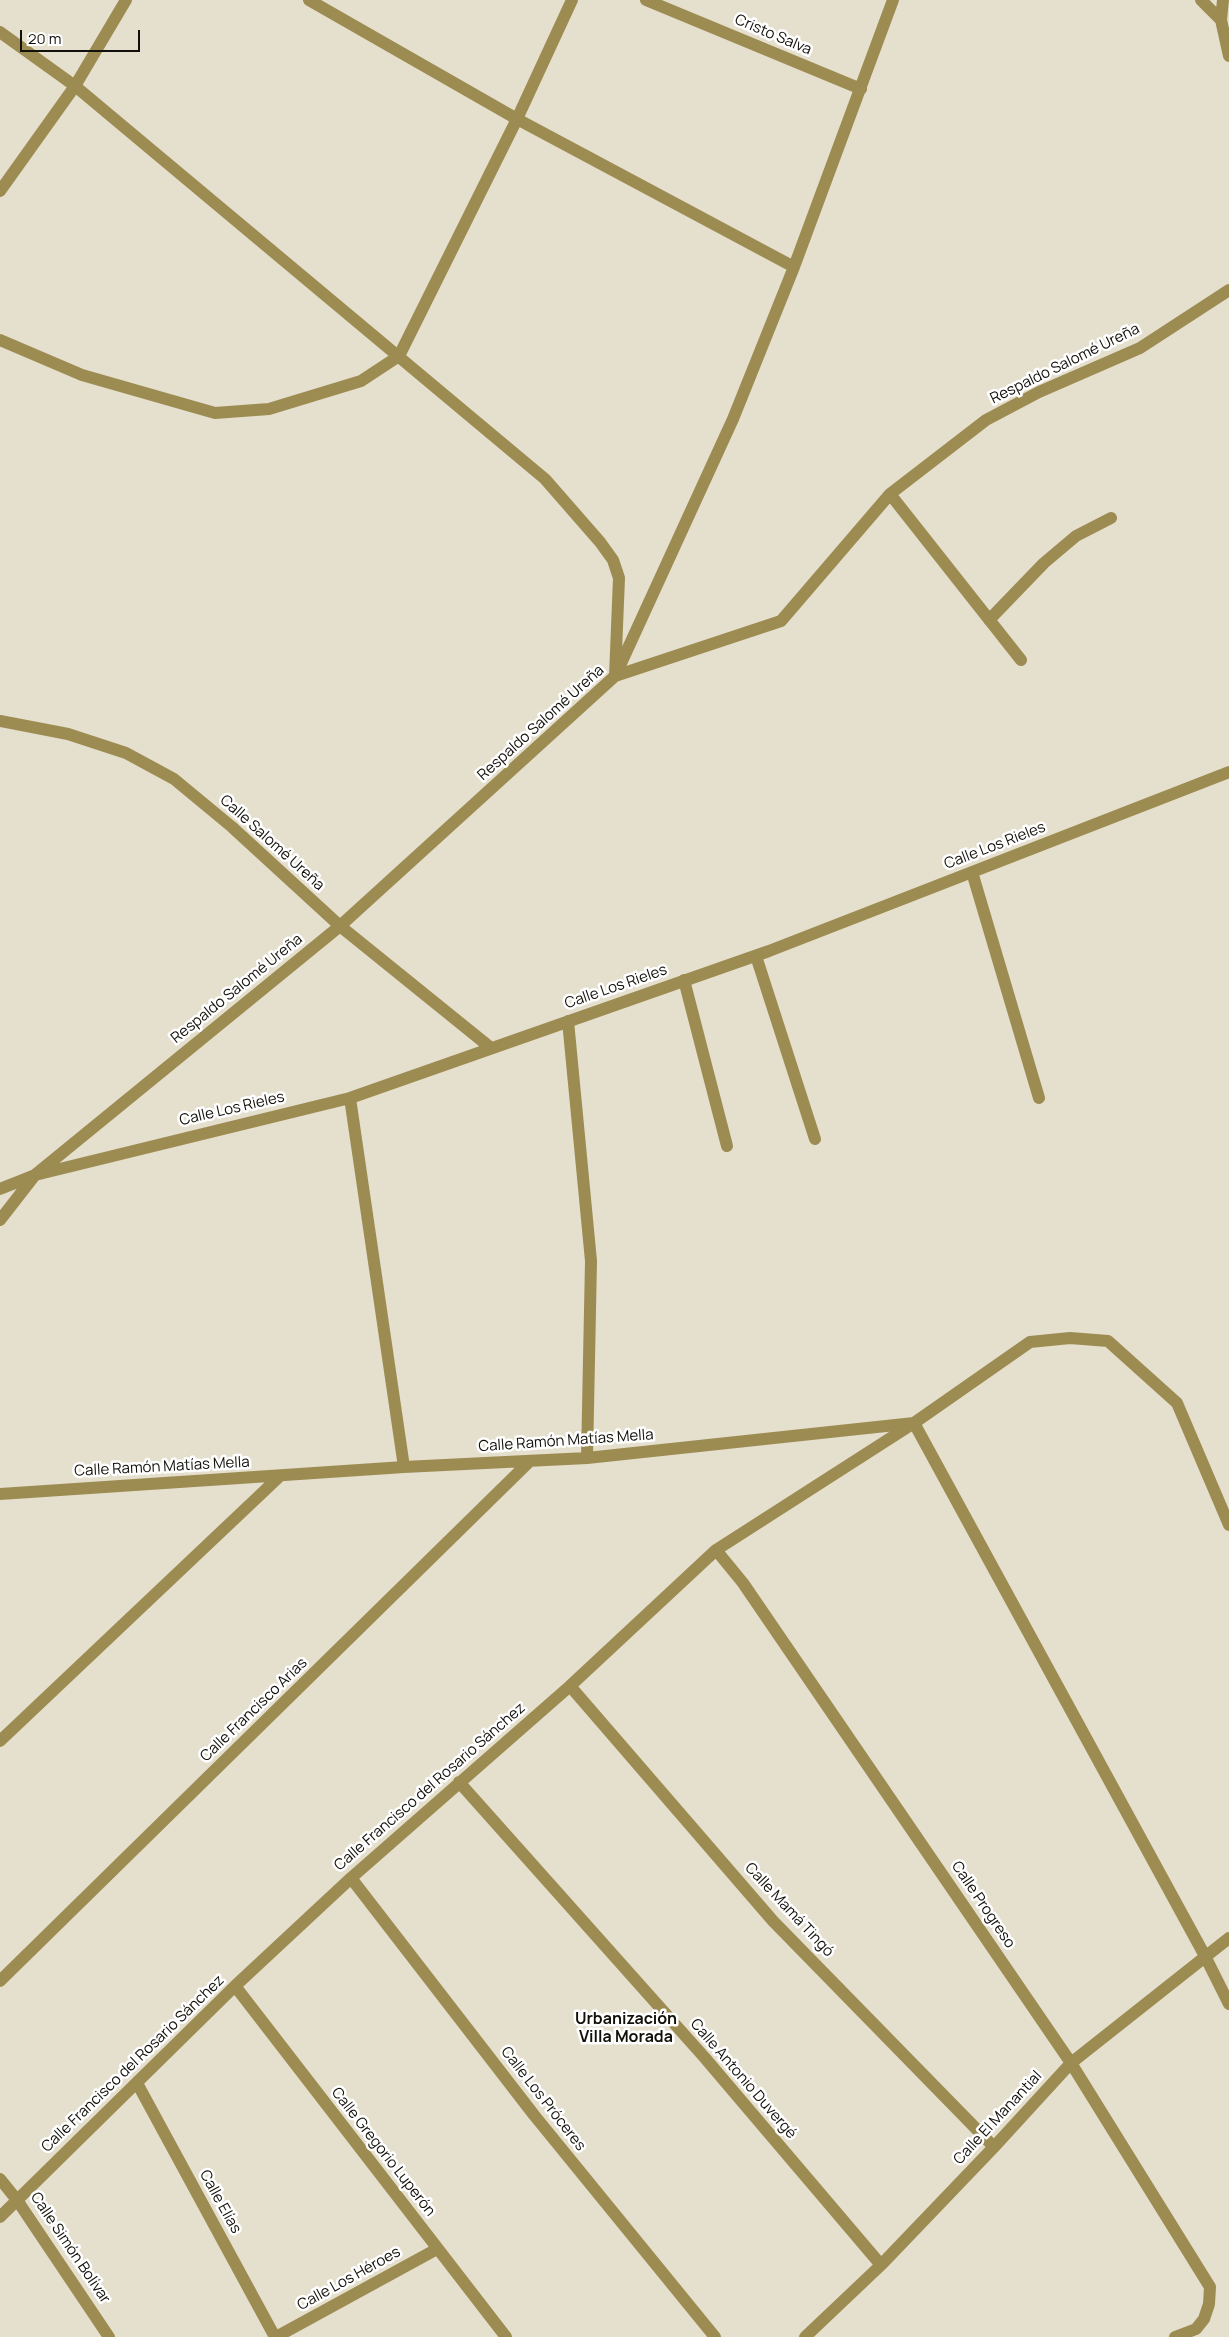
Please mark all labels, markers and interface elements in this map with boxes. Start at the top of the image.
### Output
street label: Cristo Salva [732,11,814,59]
scale bar [22,20,142,52]
text: 20 m [28,28,61,49]
street label: Respaldo Salomé Ureña [987,320,1143,408]
street label: Respaldo Salomé Ureña [474,662,608,784]
street label: Calle Salomé Ureña [216,791,328,895]
street label: Calle Los Rieles [942,818,1048,874]
street label: Respaldo Salomé Ureña [168,930,306,1048]
street label: Calle Los Rieles [562,961,670,1013]
street label: Calle Los Rieles [178,1088,286,1130]
street label: Calle Ramón Matías Mella [478,1426,654,1456]
street label: Calle Ramón Matías Mella [74,1453,250,1481]
street label: Calle Francisco Arias [197,1654,311,1766]
street label: Calle Francisco del Rosario Sánchez [331,1699,529,1875]
street label: Calle Progreso [947,1858,1019,1952]
street label: Calle Mamá Tingó [741,1859,837,1961]
street label: Calle Francisco del Rosario Sánchez [38,1972,228,2156]
district label: Urbanización Villa Morada [575,2010,677,2048]
street label: Calle Antonio Duvergé [686,2015,800,2143]
street label: Calle Los Próceres [497,2043,589,2155]
street label: Calle El Manantial [950,2067,1046,2169]
street label: Calle Gregorio Luperón [327,2084,439,2220]
street label: Calle Elías [195,2167,245,2237]
street label: Calle Simón Bolívar [26,2189,114,2307]
street label: Calle Los Héroes [294,2243,404,2315]

